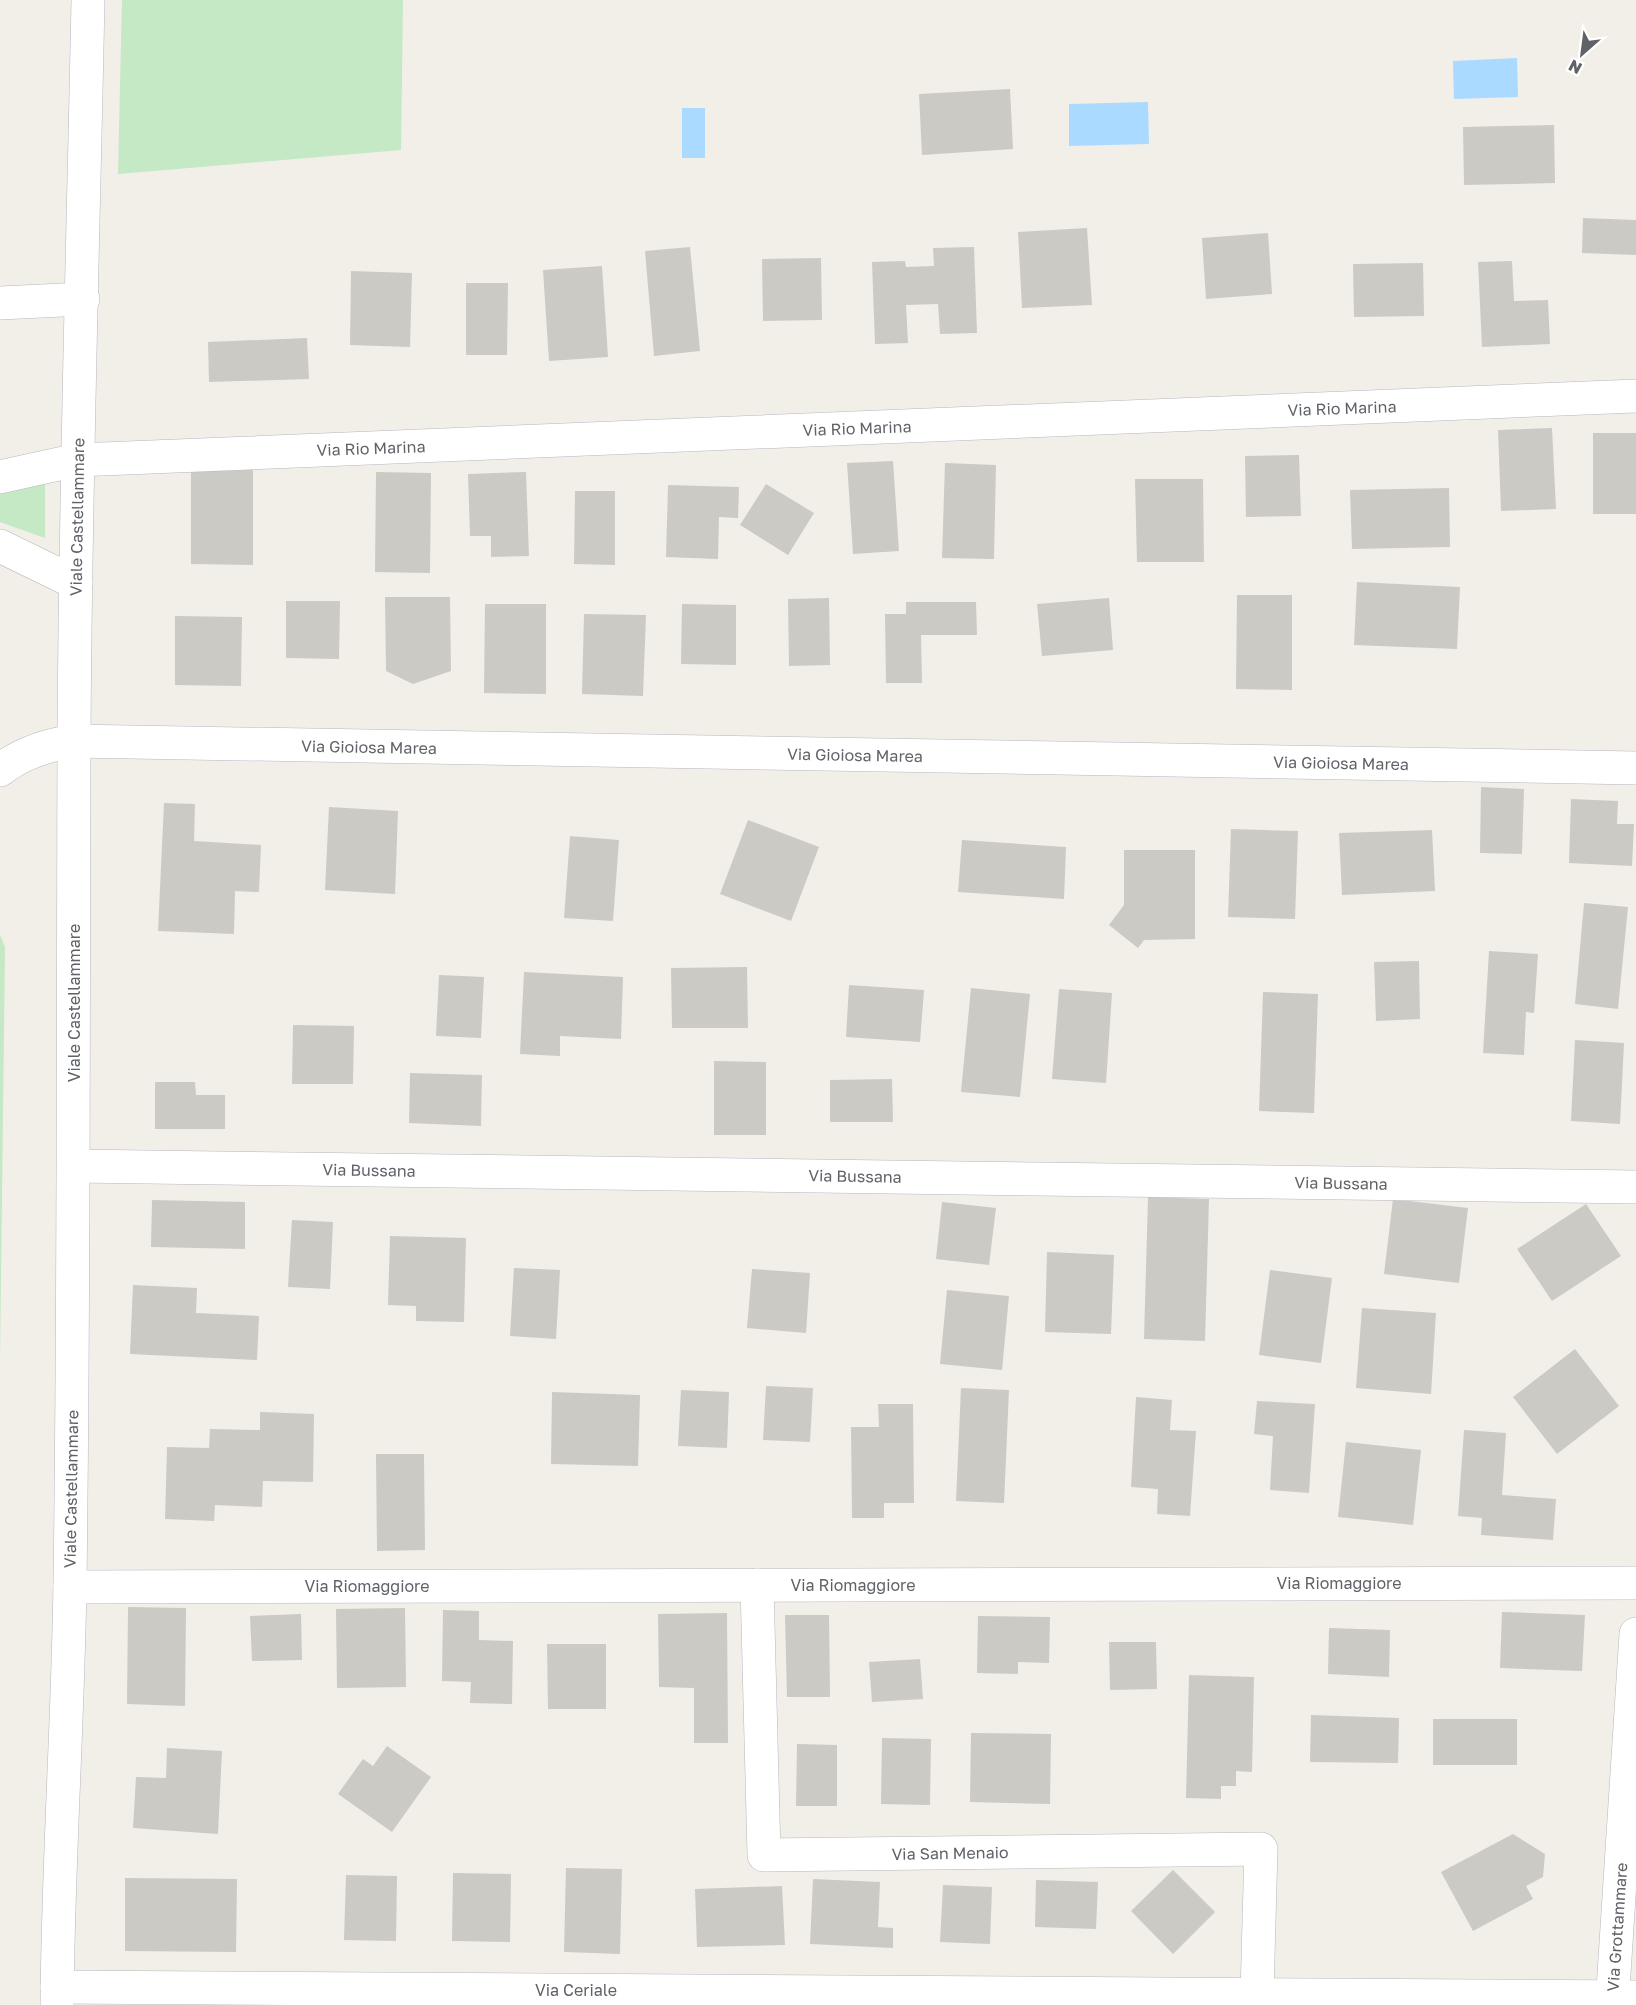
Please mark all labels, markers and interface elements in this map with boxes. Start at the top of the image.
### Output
north arrow [1552,24,1612,84]
text: N [1565,56,1585,79]
street label: Via Rio Marina [1287,396,1397,420]
street label: Via Rio Marina [802,416,912,440]
street label: Via Rio Marina [316,436,426,460]
street label: Viale Castellammare [66,438,88,596]
street label: Via Gioiosa Marea [301,736,437,758]
street label: Via Gioiosa Marea [787,744,923,766]
street label: Via Gioiosa Marea [1273,752,1409,774]
street label: Viale Castellammare [64,924,84,1082]
street label: Via Bussana [322,1159,416,1181]
street label: Via Bussana [808,1165,902,1187]
street label: Via Bussana [1294,1172,1388,1194]
street label: Viale Castellammare [60,1410,82,1568]
street label: Via Riomaggiore [1277,1573,1401,1593]
street label: Via Riomaggiore [791,1575,915,1595]
street label: Via Riomaggiore [305,1576,429,1596]
street label: Via San Menaio [891,1842,1009,1864]
street label: Via Grottammare [1603,1862,1631,1992]
street label: Via Ceriale [535,1980,617,2000]

